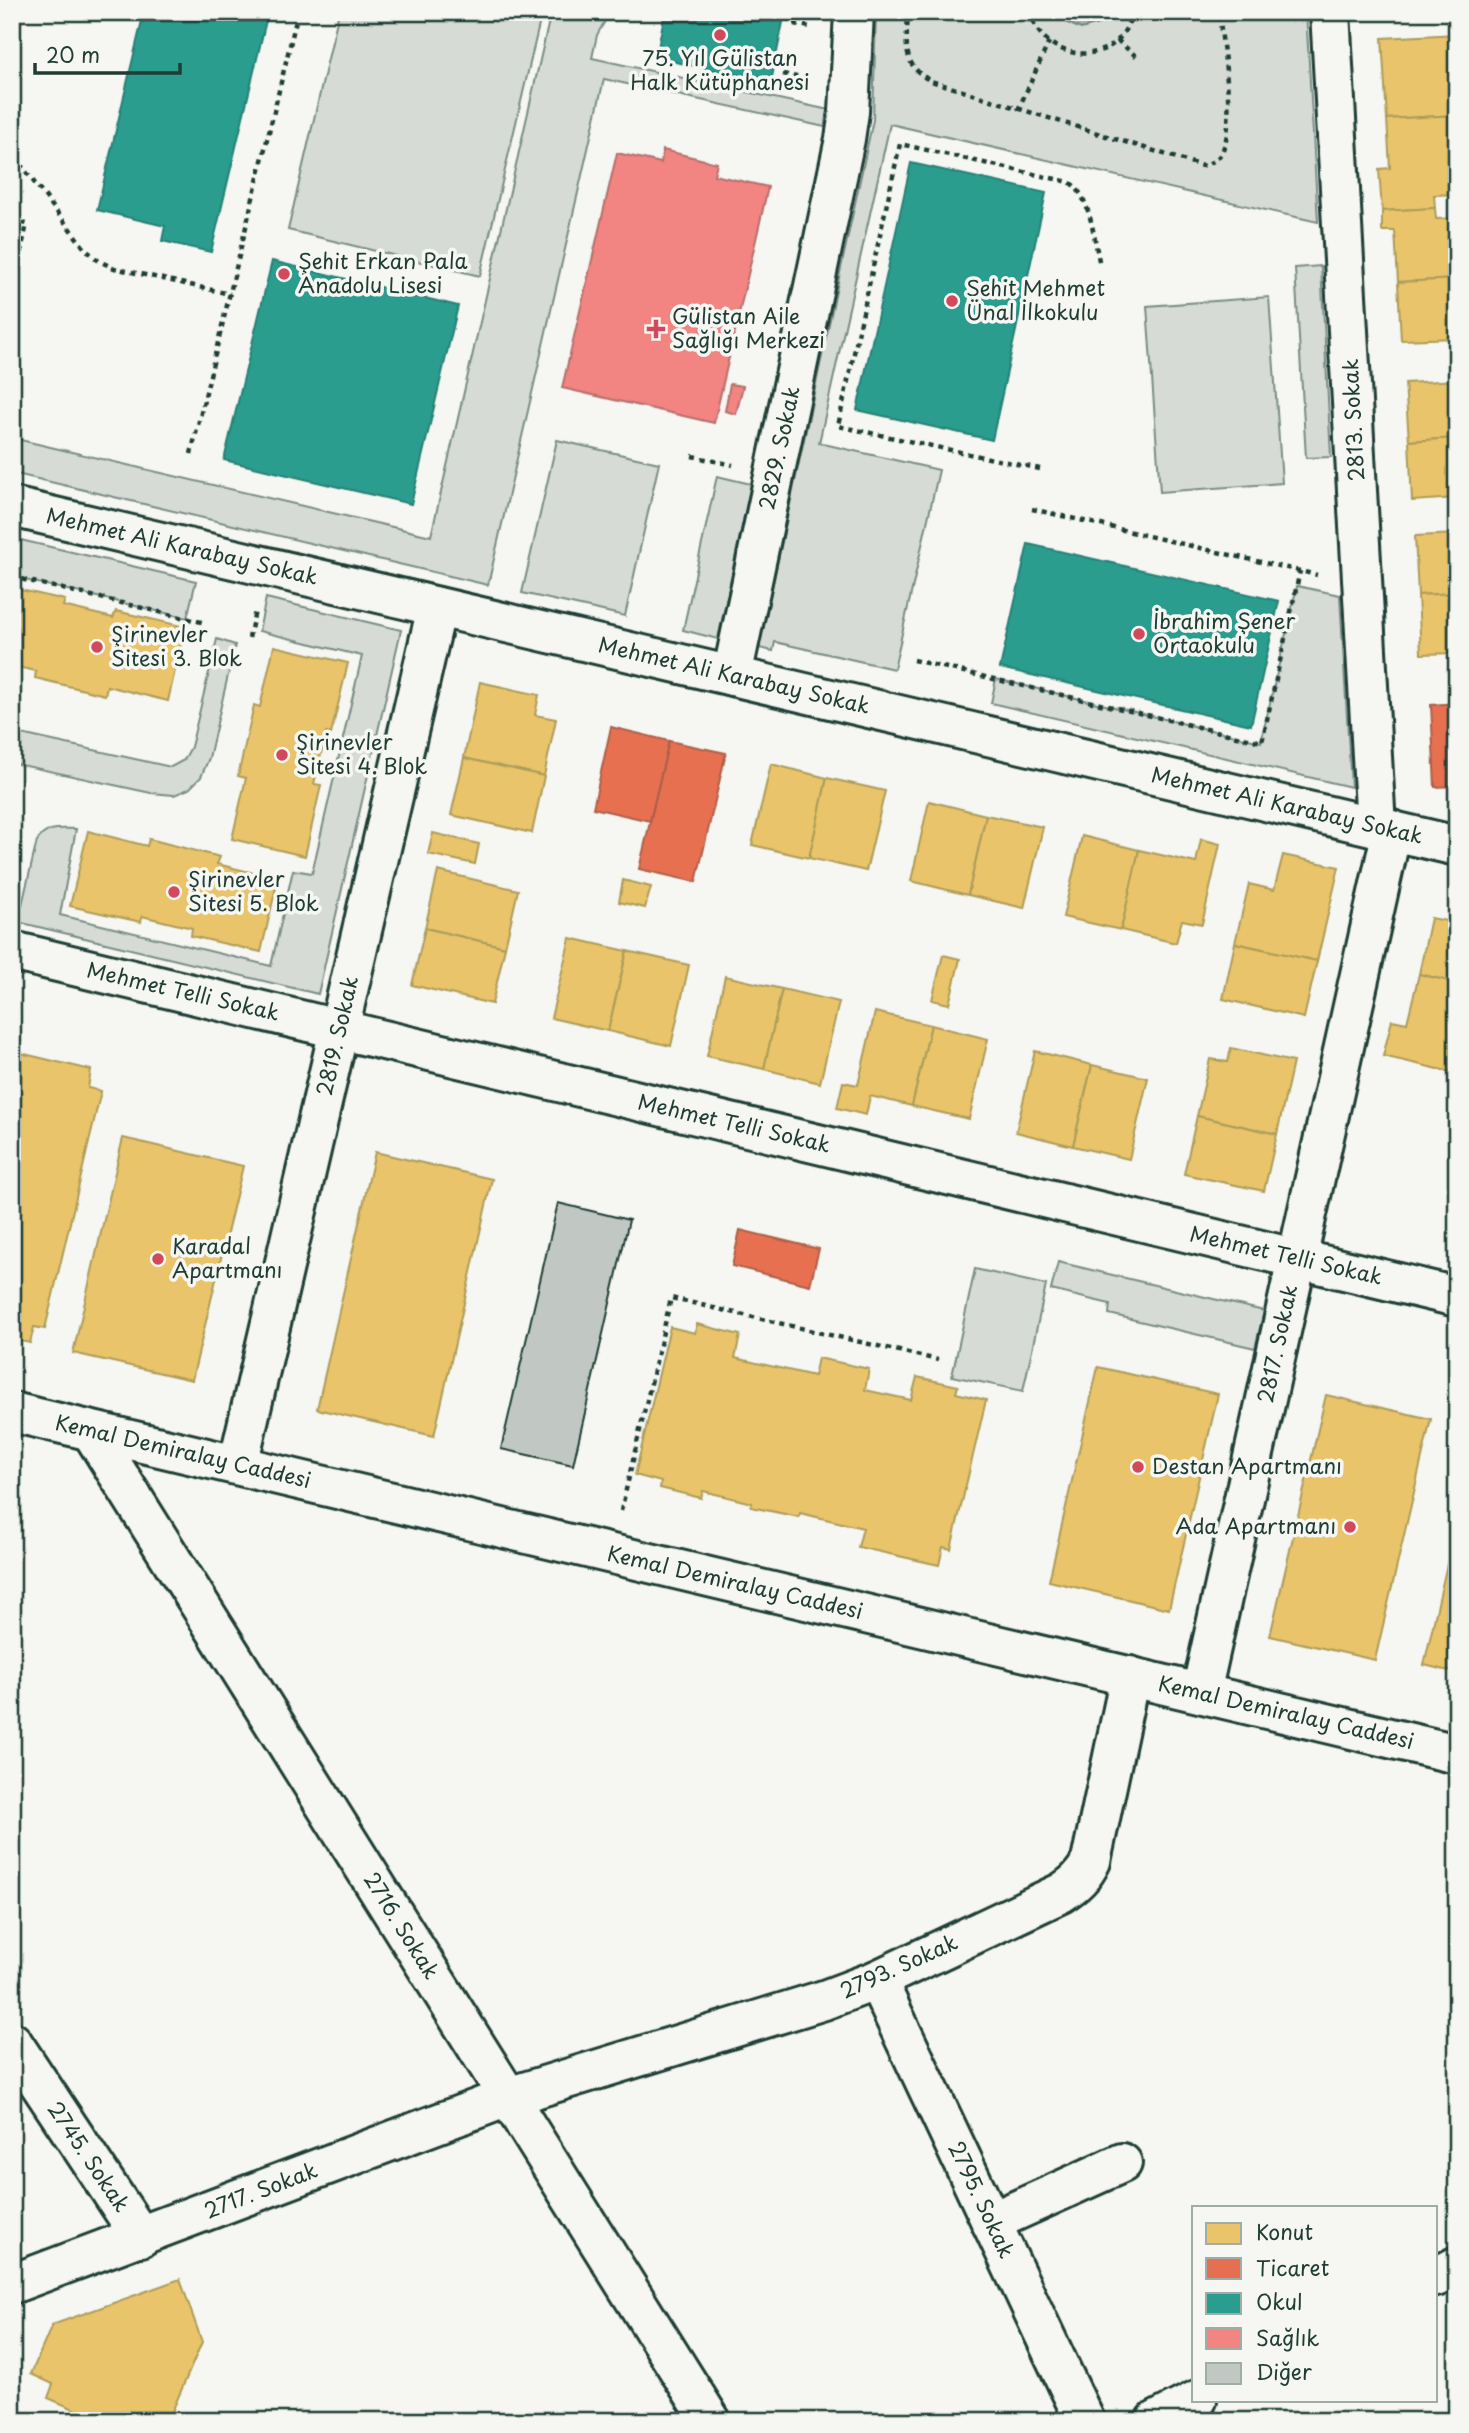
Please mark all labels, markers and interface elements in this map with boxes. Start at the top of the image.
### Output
marker: 75. Yıl Gülistan Halk Kütüphanesi [712,27,728,43]
scale bar [35,32,180,76]
text: 20 m [46,38,100,70]
place label: 75. Yıl Gülistan Halk Kütüphanesi [630,41,810,97]
place label: Şehit Erkan Pala Anadolu Lisesi [298,244,468,300]
marker: Şehit Erkan Pala Anadolu Lisesi [276,266,292,282]
place label: Şehit Mehmet Ünal İlkokulu [966,271,1105,327]
marker: Şehit Mehmet Ünal İlkokulu [944,293,960,309]
place label: Gülistan Aile Sağlığı Merkezi [672,299,825,355]
marker: Gülistan Aile Sağlığı Merkezi [646,319,666,339]
street label: 2813. Sokak [1333,358,1371,482]
street label: 2829. Sokak [749,383,807,512]
street label: Mehmet Ali Karabay Sokak [43,498,321,592]
place label: İbrahim Şener Ortaokulu [1153,604,1296,660]
place label: Şirinevler Sitesi 3. Blok [111,617,242,673]
marker: İbrahim Şener Ortaokulu [1131,626,1147,642]
street label: Mehmet Ali Karabay Sokak [595,627,873,721]
marker: Şirinevler Sitesi 3. Blok [89,639,105,655]
place label: Şirinevler Sitesi 4. Blok [296,725,427,781]
marker: Şirinevler Sitesi 4. Blok [274,747,290,763]
street label: Mehmet Ali Karabay Sokak [1148,757,1426,851]
place label: Şirinevler Sitesi 5. Blok [188,862,319,918]
marker: Şirinevler Sitesi 5. Blok [166,884,182,900]
street label: Mehmet Telli Sokak [84,952,283,1028]
street label: 2819. Sokak [307,972,365,1099]
street label: Mehmet Telli Sokak [635,1084,834,1160]
street label: Mehmet Telli Sokak [1187,1216,1386,1292]
place label: Karadal Apartmanı [172,1229,282,1285]
marker: Karadal Apartmanı [150,1251,166,1267]
street label: 2817. Sokak [1248,1281,1304,1406]
street label: Kemal Demiralay Caddesi [52,1405,314,1495]
place label: Destan Apartmanı [1152,1449,1342,1481]
marker: Destan Apartmanı [1130,1459,1146,1475]
place label: Ada Apartmanı [1175,1509,1336,1541]
marker: Ada Apartmanı [1342,1519,1358,1535]
street label: Kemal Demiralay Caddesi [604,1536,866,1626]
street label: Kemal Demiralay Caddesi [1155,1666,1417,1756]
street label: 2716. Sokak [357,1865,448,1985]
street label: 2793. Sokak [834,1925,962,2005]
street label: 2745. Sokak [41,2094,139,2218]
street label: 2795. Sokak [942,2135,1024,2263]
street label: 2717. Sokak [199,2153,322,2225]
legend [1192,2206,1438,2402]
text: Konut [1256,2215,1313,2247]
text: Ticaret [1256,2251,1329,2283]
text: Okul [1256,2285,1303,2317]
text: Sağlık [1256,2321,1319,2353]
text: Diğer [1256,2355,1312,2387]

